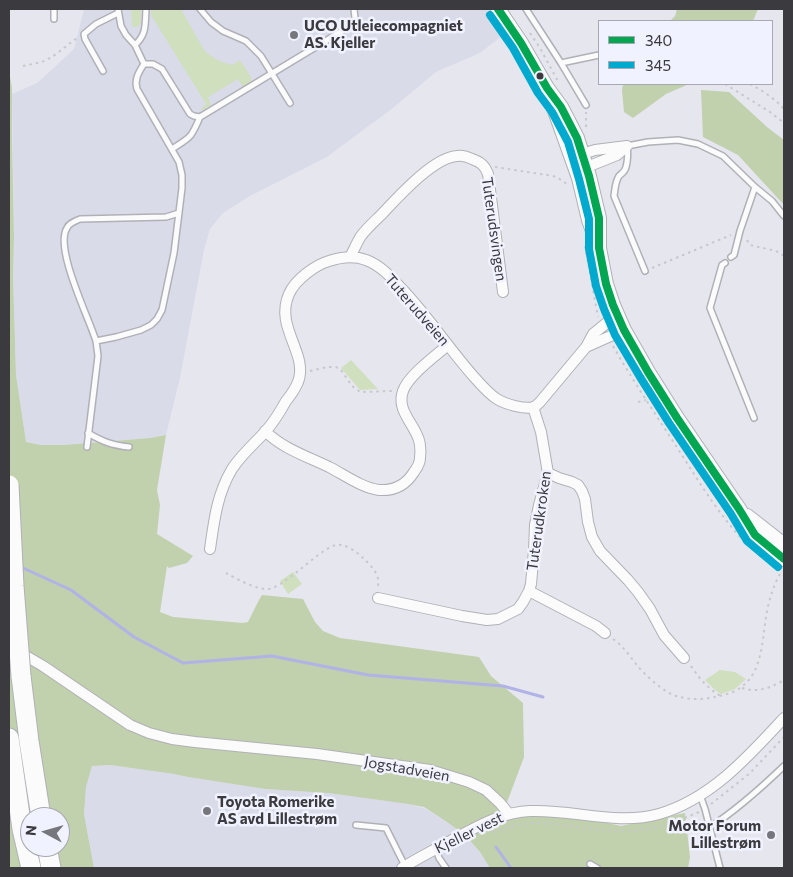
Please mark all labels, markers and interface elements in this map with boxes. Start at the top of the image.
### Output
place label: UCO Utleiecompagniet AS. Kjeller [304,17,463,52]
legend [598,20,773,85]
marker: UCO Utleiecompagniet AS. Kjeller [288,29,300,41]
text: 340 [645,31,672,49]
text: 345 [645,56,671,74]
unlabelled marker [535,71,545,81]
street label: Tuterudsvingen [478,176,510,282]
street label: Tuterudveien [381,270,453,350]
street label: Tuterudkroken [523,470,555,572]
street label: Jogstadveien [363,753,451,785]
place label: Toyota Romerike AS avd Lillestrøm [217,793,337,828]
marker: Toyota Romerike AS avd Lillestrøm [201,805,213,817]
north arrow [20,807,70,857]
street label: Kjeller vest [432,809,506,857]
place label: Motor Forum Lillestrøm [668,817,761,852]
text: N [22,824,40,837]
marker: Motor Forum Lillestrøm [765,829,777,841]

